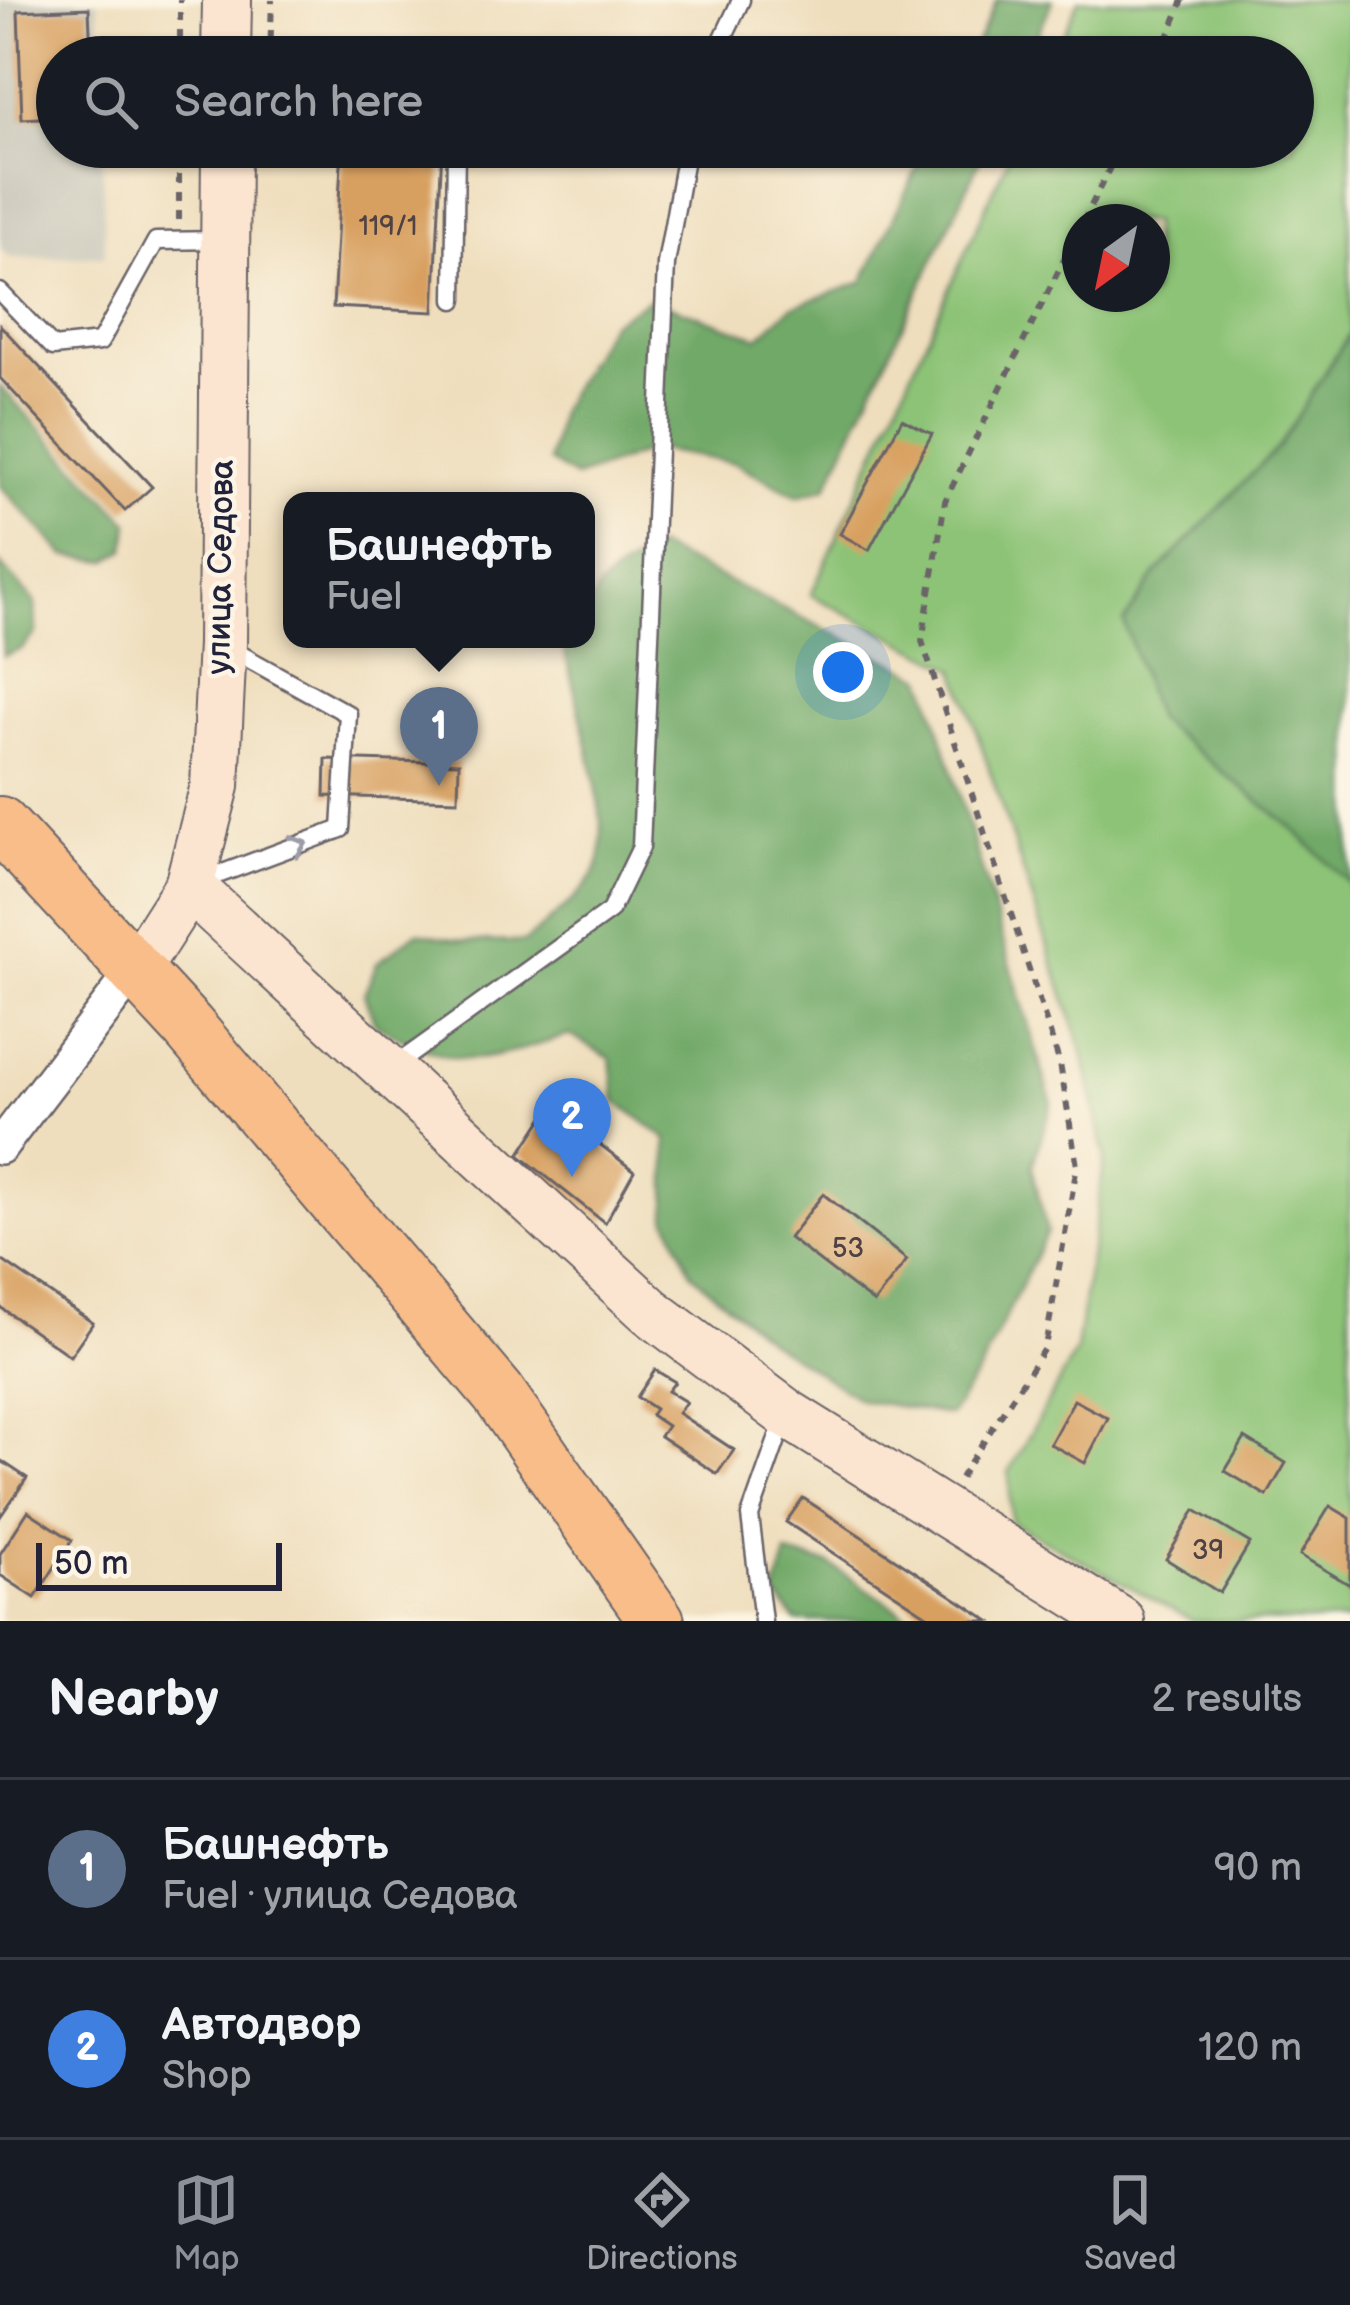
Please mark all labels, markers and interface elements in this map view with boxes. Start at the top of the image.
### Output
search box [36,36,1314,168]
icon: search [78,69,144,135]
text: Search here [174,75,423,130]
north arrow [1062,204,1170,312]
house number: 119/1 [358,211,418,243]
street label: улица Седова [199,459,243,675]
popup [283,492,595,648]
text: Башнефть [326,519,552,574]
text: Fuel [326,574,402,621]
your location [813,642,873,702]
pin: 1 [400,687,478,786]
one-way arrow [287,834,308,859]
pin: 2 [533,1078,611,1177]
house number: 53 [832,1233,864,1265]
house number: 39 [1192,1535,1224,1567]
scale bar [36,1537,282,1590]
text: 50 m [54,1544,129,1584]
text: Nearby [48,1669,219,1730]
text: 2 results [1151,1676,1302,1723]
text: Башнефть [162,1818,389,1873]
text: 1 [79,1845,95,1892]
text: 90 m [1214,1845,1302,1892]
text: Fuel · улица Седова [162,1873,518,1920]
text: Автодвор [162,1998,361,2053]
text: 2 [75,2025,99,2072]
text: 120 m [1198,2025,1302,2072]
text: Shop [162,2053,252,2100]
tab: Map [173,2167,240,2279]
tab: Directions [586,2167,738,2279]
tab: Saved [1084,2167,1177,2279]

